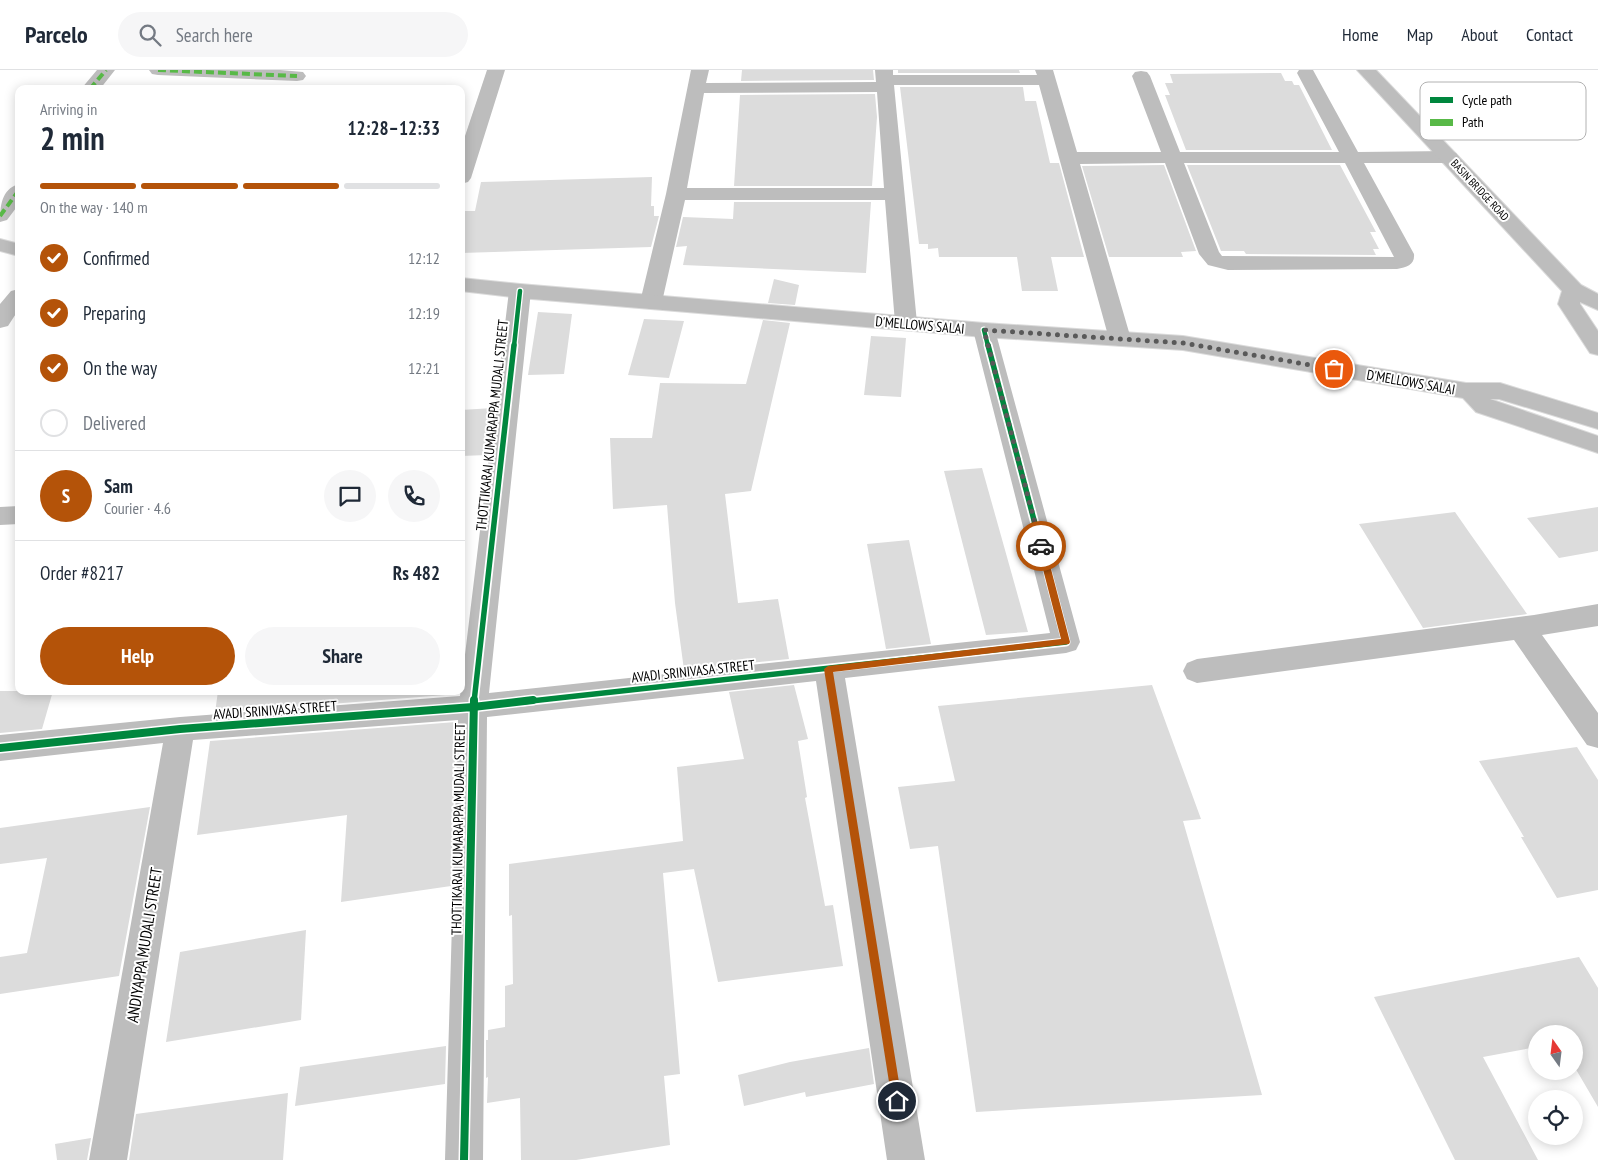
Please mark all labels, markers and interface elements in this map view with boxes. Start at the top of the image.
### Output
search box [118,12,468,57]
text: Parcelo [25,19,88,50]
icon: search [136,21,164,49]
text: Search here [176,23,253,47]
text: Home [1342,23,1379,46]
text: Map [1407,23,1433,46]
text: About [1461,23,1498,46]
text: Contact [1526,23,1573,46]
legend [1420,82,1586,140]
text: Cycle path [1462,91,1512,109]
text: Arriving in [40,99,97,119]
text: Path [1462,113,1484,131]
text: 12:28–12:33 [347,116,440,140]
text: 2 min [40,117,105,159]
street label: BASIN BRIDGE ROAD [1448,156,1512,224]
text: On the way · 140 m [40,197,148,217]
icon: check [40,244,68,272]
text: Confirmed [83,246,150,270]
text: 12:12 [408,248,440,268]
icon: check [40,299,68,327]
text: Preparing [83,301,146,325]
text: 12:19 [408,303,440,323]
street label: D'MELLOWS SALAI [875,312,965,338]
street label: THOTTIKARAI KUMARAPPA MUDALI STREET [472,318,512,532]
pin [1313,348,1355,390]
icon: check [40,354,68,382]
icon: bag [1320,355,1348,383]
text: On the way [83,356,157,380]
text: 12:21 [408,358,440,378]
street label: D'MELLOWS SALAI [1365,365,1457,399]
text: Delivered [83,411,146,435]
button: chat [324,470,376,522]
button: phone [388,470,440,522]
text: Sam [104,474,133,498]
text: S [62,484,70,508]
text: Courier · 4.6 [104,498,171,518]
courier [1016,521,1066,571]
icon: car [1027,532,1055,560]
text: Order #8217 [40,561,124,585]
text: Rs 482 [393,561,440,585]
button: Help [40,627,235,685]
button: Share [245,627,440,685]
street label: AVADI SRINIVASA STREET [630,655,756,686]
street label: AVADI SRINIVASA STREET [213,697,338,723]
street label: THOTTIKARAI KUMARAPPA MUDALI STREET [447,722,469,935]
street label: ANDIYAPPA MUDALI STREET [122,866,166,1024]
north arrow [1528,1025,1582,1080]
map controls [1528,1025,1583,1145]
pin [876,1080,918,1122]
icon: home [883,1087,911,1115]
button: locate [1528,1090,1583,1145]

